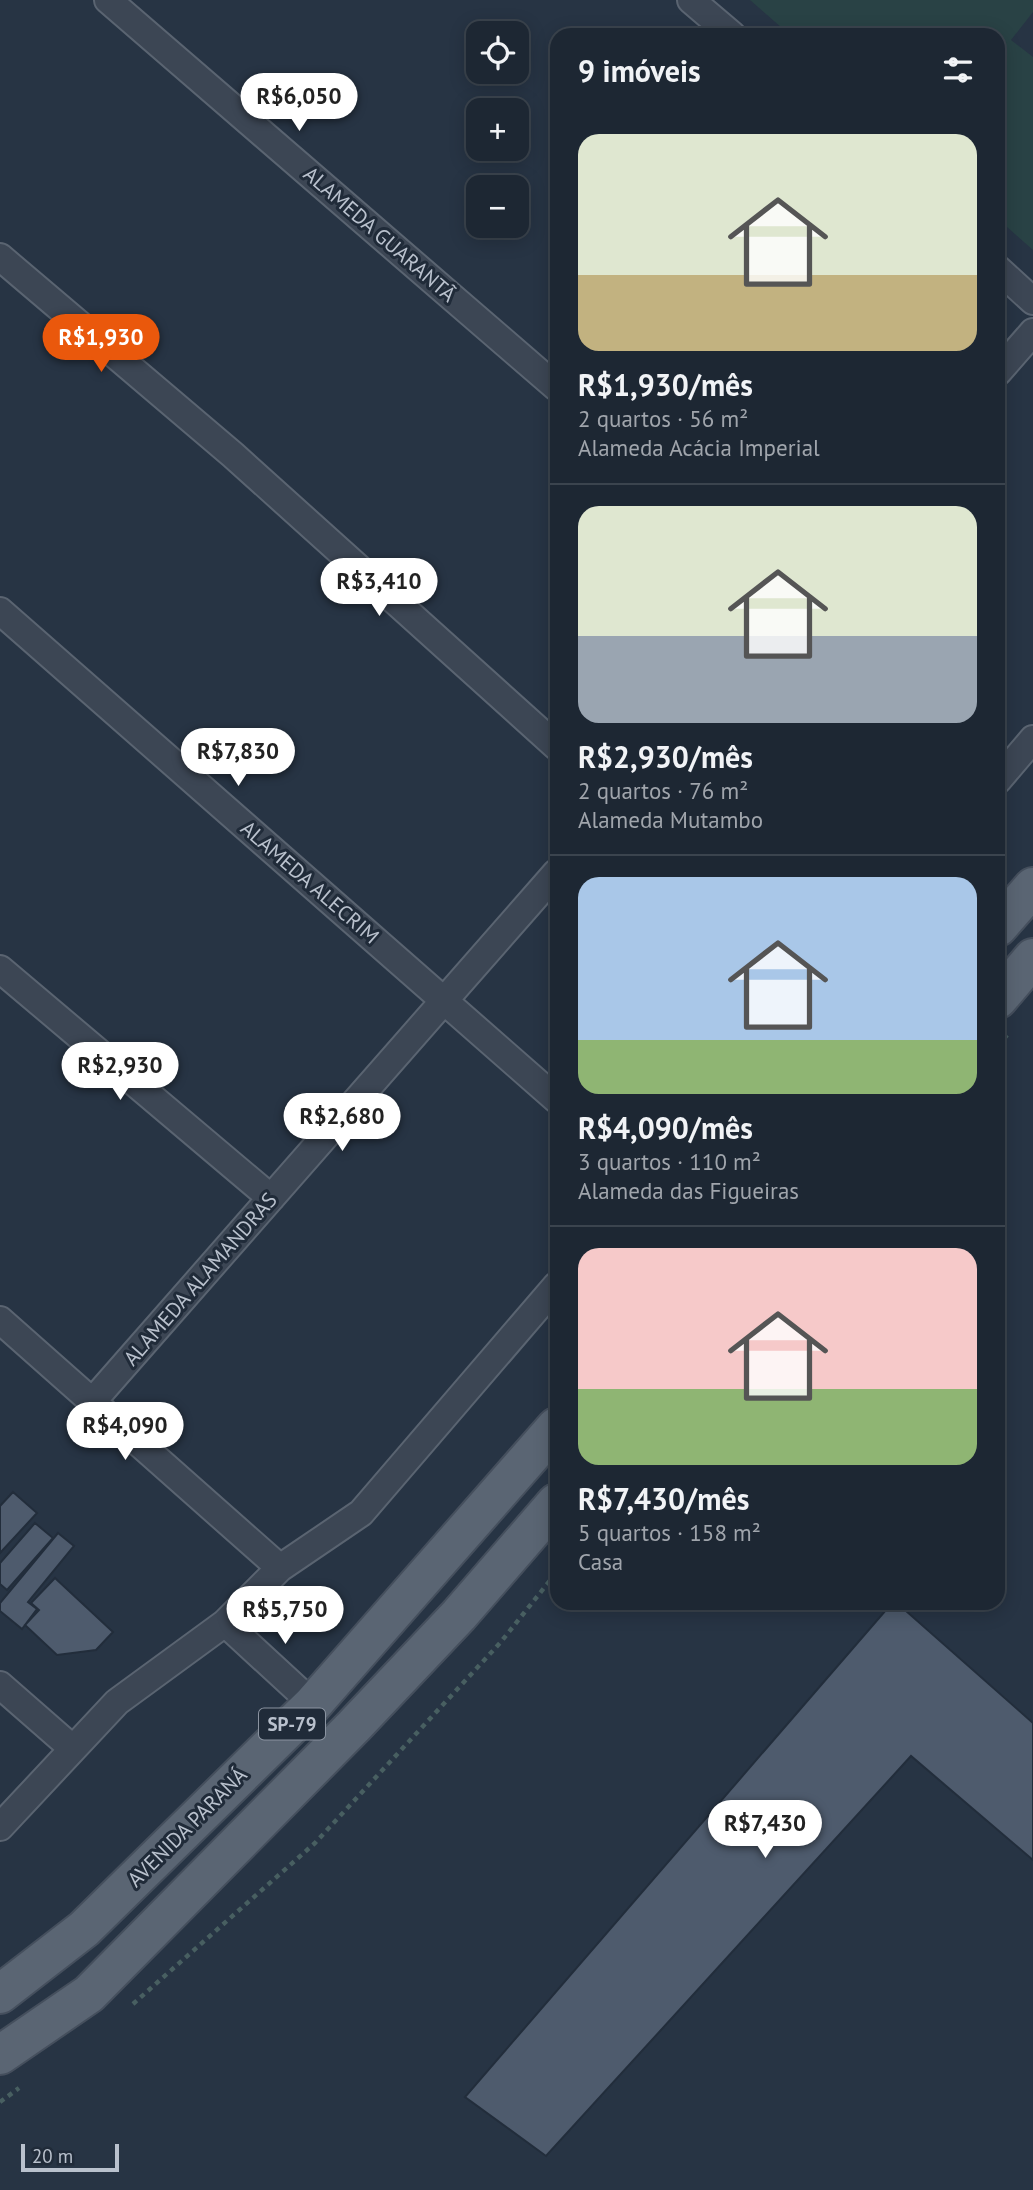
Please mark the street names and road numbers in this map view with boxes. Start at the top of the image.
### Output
street label: ALAMEDA GUARANTÃ [298,160,462,308]
street label: ALAMEDA ALECRIM [235,815,385,949]
street label: ALAMEDA ALAMANDRAS [117,1187,283,1371]
road number: SP-79 [259,1708,325,1740]
street label: AVENIDA PARANÁ [121,1761,253,1893]

